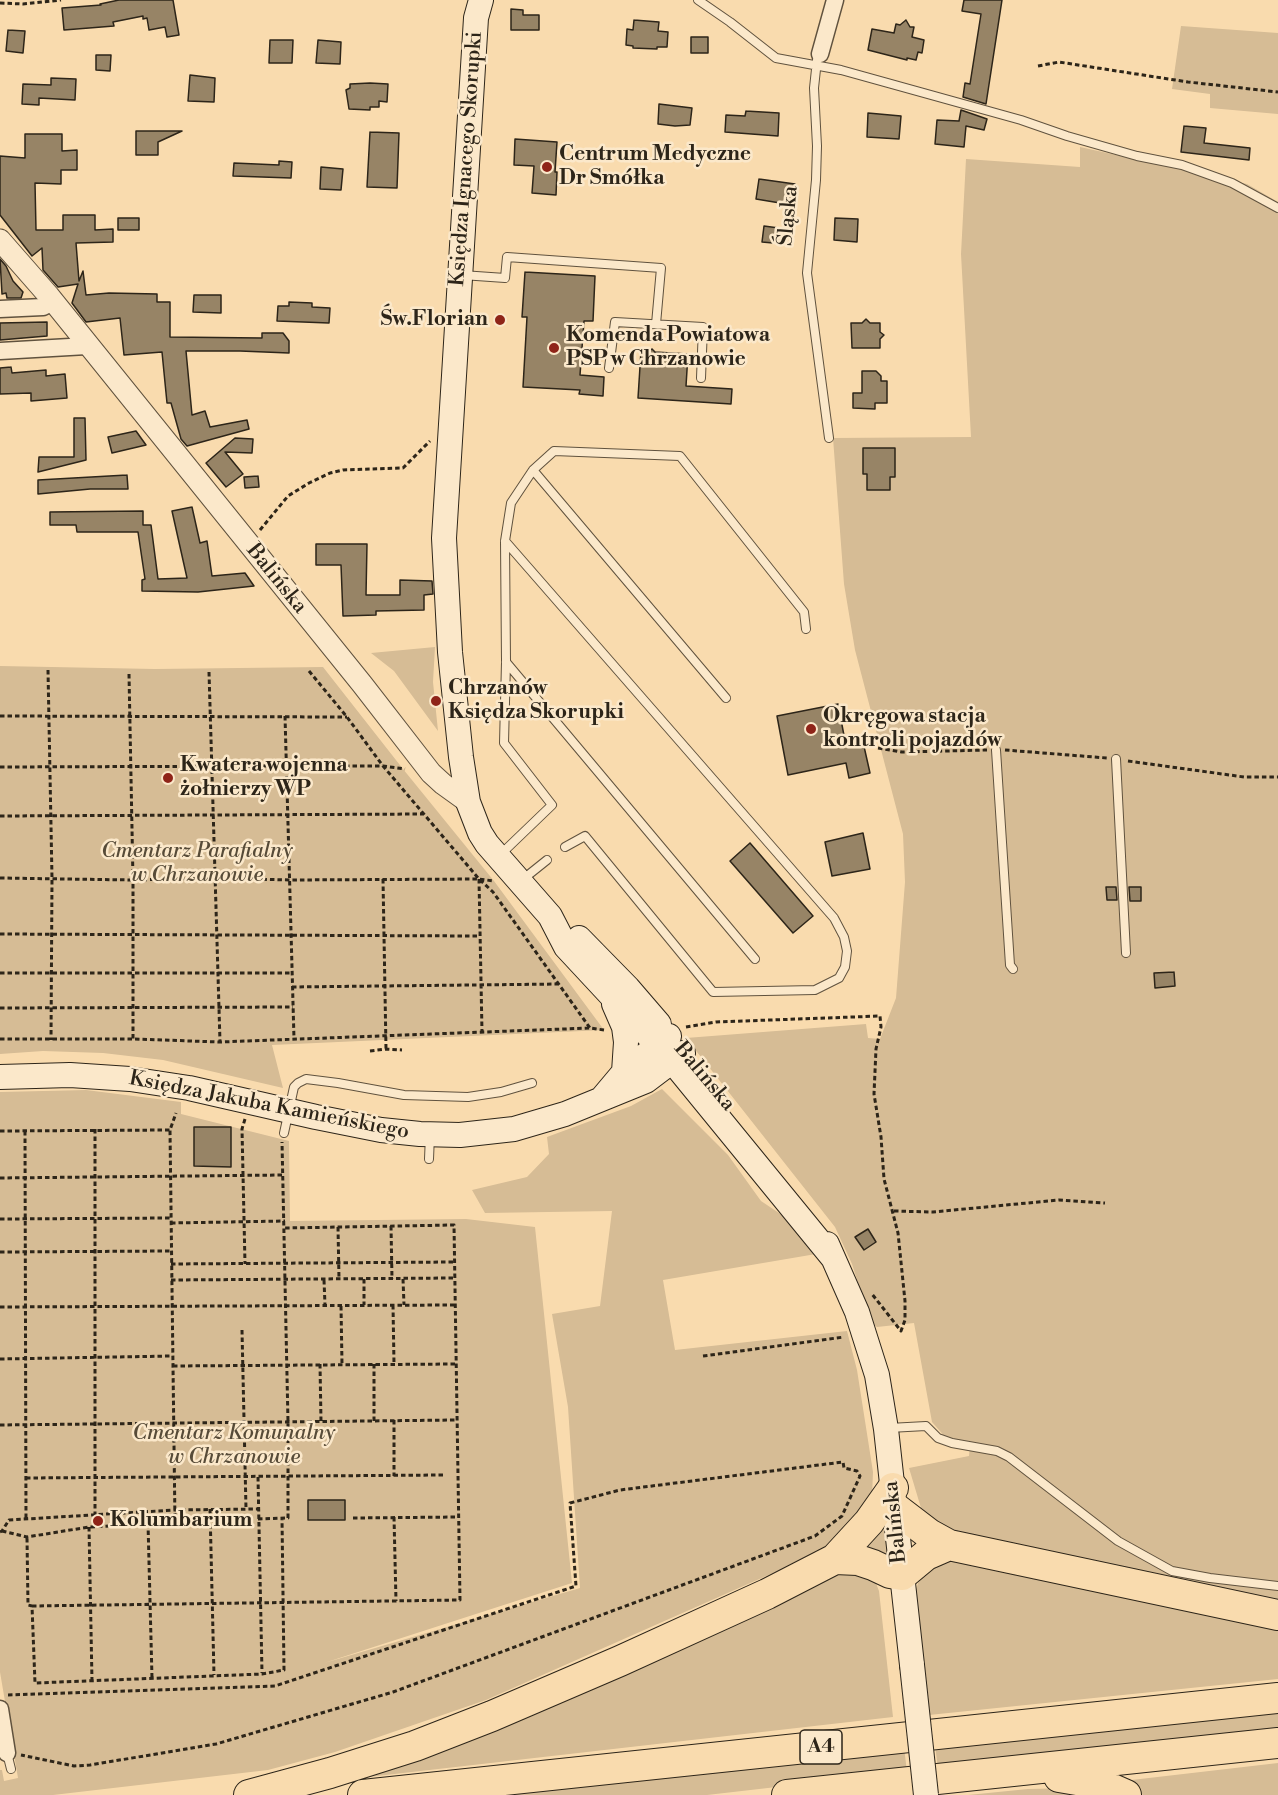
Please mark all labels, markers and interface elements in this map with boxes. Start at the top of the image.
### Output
street label: Księdza Ignacego Skorupki [446,31,488,287]
place label: Centrum Medyczne Dr Smółka [559,142,751,192]
marker: Centrum Medyczne Dr Smółka [540,160,554,174]
street label: Śląska [774,185,804,247]
place label: Św.Florian [380,307,488,333]
marker: Św.Florian [493,313,507,327]
place label: Komenda Powiatowa PSP w Chrzanowie [566,323,770,373]
marker: Komenda Powiatowa PSP w Chrzanowie [547,341,561,355]
street label: Balińska [240,539,312,619]
place label: Chrzanów Księdza Skorupki [448,676,624,726]
marker: Chrzanów Księdza Skorupki [429,694,443,708]
place label: Okręgowa stacja kontroli pojazdów [823,704,1002,754]
marker: Okręgowa stacja kontroli pojazdów [804,722,818,736]
place label: Kwatera wojenna żołnierzy WP [180,753,348,803]
marker: Kwatera wojenna żołnierzy WP [161,771,175,785]
park label: Cmentarz Parafialny w Chrzanowie [101,839,293,889]
street label: Balińska [668,1037,740,1117]
street label: Księdza Jakuba Kamieńskiego [127,1066,411,1146]
park label: Cmentarz Komunalny w Chrzanowie [133,1421,335,1471]
street label: Balińska [879,1480,913,1564]
place label: Kolumbarium [110,1508,252,1534]
marker: Kolumbarium [91,1514,105,1528]
road number: A4 [800,1730,842,1764]

